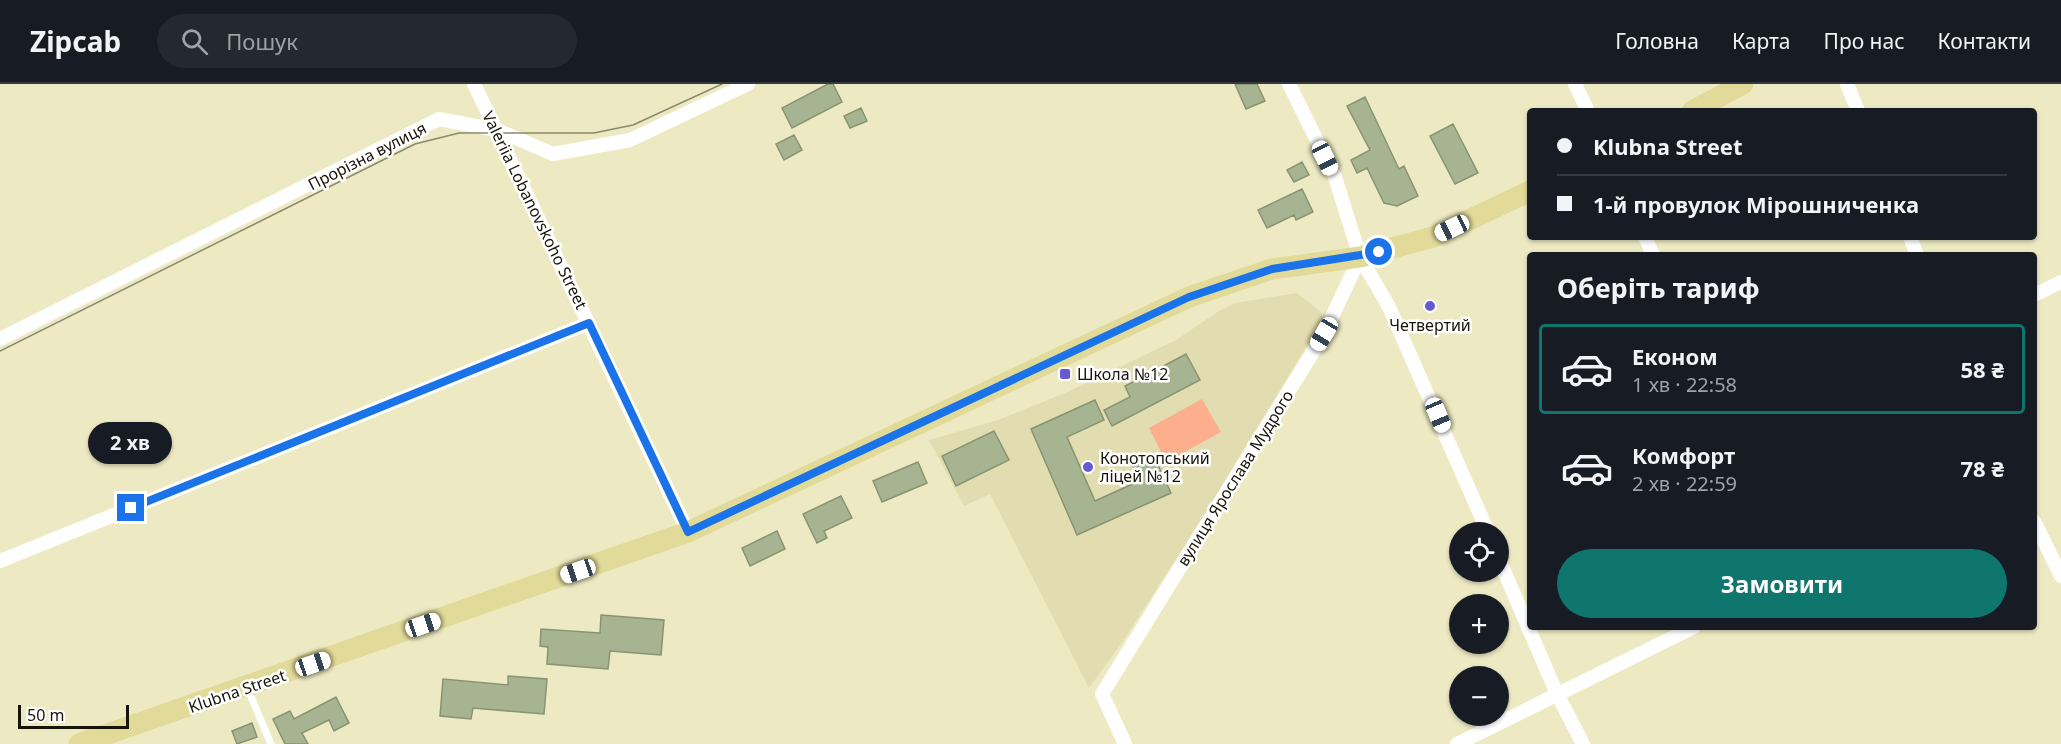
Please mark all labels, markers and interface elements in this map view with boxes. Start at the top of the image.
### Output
search box [157,14,577,68]
text: Zipcab [30,22,121,60]
icon: search [178,25,211,58]
text: Пошук [226,26,298,56]
text: Головна [1615,27,1699,55]
text: Карта [1732,27,1790,55]
text: Про нас [1823,27,1905,55]
text: Контакти [1938,27,2031,55]
street label: Valeriia Lobanovskoho Street [477,107,593,313]
street label: Прорізна вулиця [304,117,430,195]
text: Klubna Street [1593,131,1742,161]
car [1309,138,1341,178]
text: 1-й провулок Мірошниченка [1593,189,1919,219]
car [1432,212,1472,244]
route start [1365,238,1392,265]
text: Оберіть тариф [1557,269,1760,306]
marker: Четвертий [1423,299,1437,313]
car [1307,314,1341,354]
place label: Четвертий [1389,314,1471,336]
text: Економ [1632,341,1718,371]
icon: car [1560,342,1614,396]
text: 58 ₴ [1961,354,2004,384]
place label: Школа №12 [1077,363,1168,385]
marker: Школа №12 [1058,367,1072,381]
text: 1 хв · 22:58 [1632,371,1737,398]
street label: вулиця Ярослава Мудрого [1172,386,1298,570]
car [1423,395,1453,435]
callout: 2 хв [89,421,173,463]
text: 2 хв [110,429,150,456]
text: Комфорт [1632,440,1735,470]
icon: car [1560,441,1614,495]
place label: Конотопський ліцей №12 [1100,447,1210,487]
text: 78 ₴ [1961,453,2004,483]
marker: Конотопський ліцей №12 [1081,460,1095,474]
text: 2 хв · 22:59 [1632,470,1737,497]
route end [117,494,144,521]
map controls [1449,522,1509,726]
button: locate [1449,522,1509,582]
button: Замовити [1557,549,2007,618]
car [558,557,598,585]
button: + [1449,594,1509,654]
car [403,611,443,639]
car [293,650,333,678]
street label: Klubna Street [185,664,289,718]
button: − [1449,666,1509,726]
scale bar [18,702,129,730]
text: 50 m [27,704,64,726]

